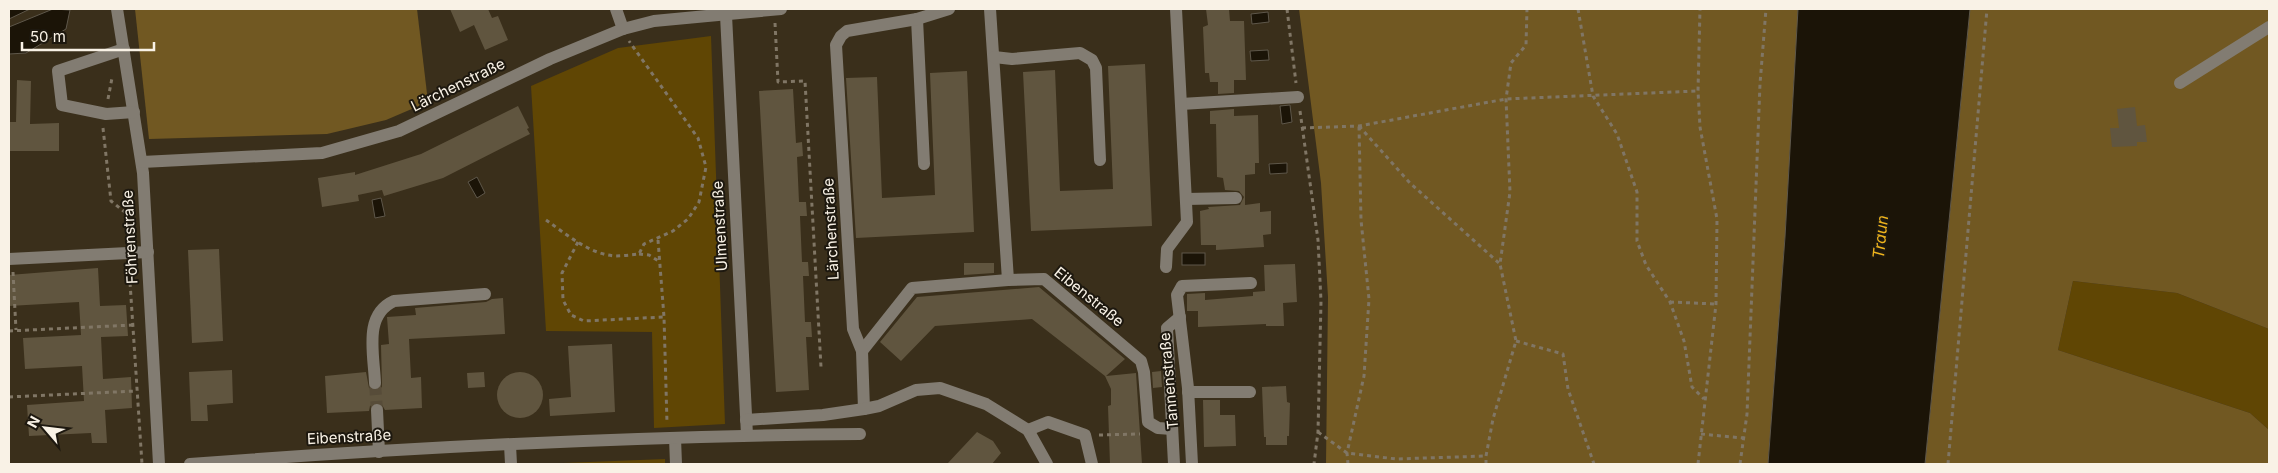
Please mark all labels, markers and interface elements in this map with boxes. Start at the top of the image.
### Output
scale bar [22,20,155,52]
text: 50 m [30,27,66,46]
street label: Lärchenstraße [408,54,508,115]
street label: Lärchenstraße [818,177,843,281]
street label: Ulmenstraße [708,180,731,272]
street label: Föhrenstraße [118,190,141,284]
water label: Traun [1868,214,1892,260]
street label: Eibenstraße [1051,263,1128,331]
street label: Tannenstraße [1155,332,1182,430]
north arrow [20,403,70,453]
text: N [23,413,43,430]
street label: Eibenstraße [306,425,392,448]

